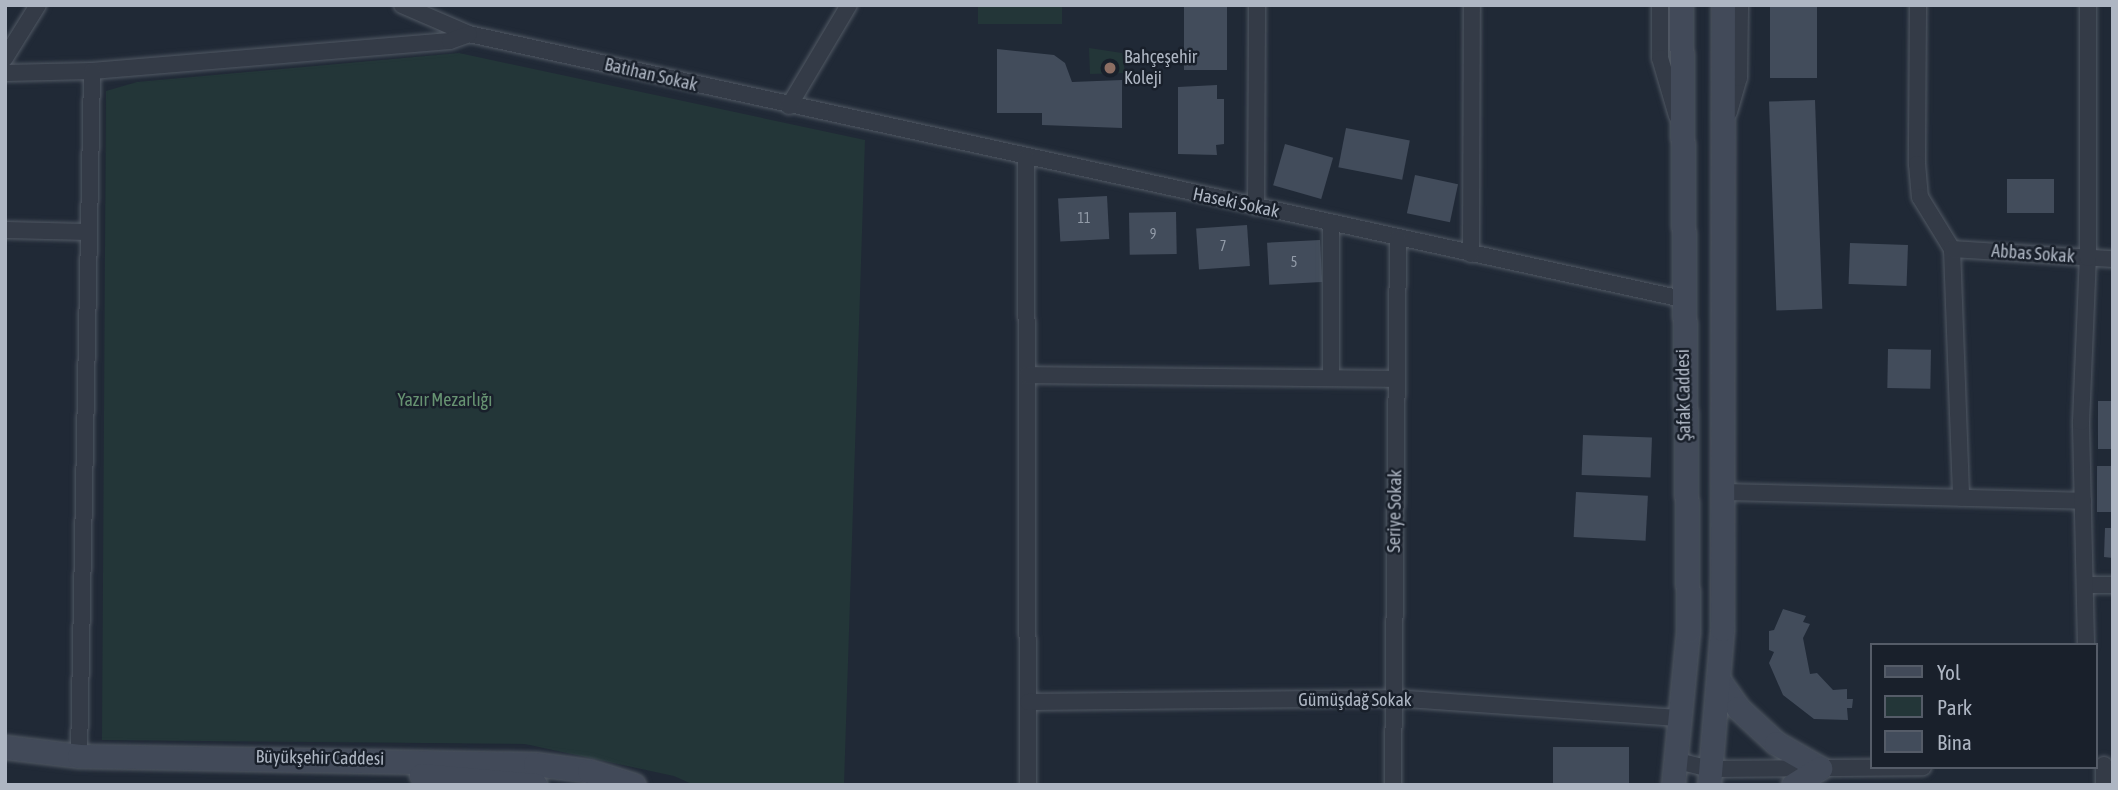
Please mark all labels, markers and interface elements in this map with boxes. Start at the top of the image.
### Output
place label: Bahçeşehir Koleji [1124,47,1197,90]
street label: Batıhan Sokak [602,54,700,96]
marker: Bahçeşehir Koleji [1102,60,1118,76]
street label: Haseki Sokak [1191,183,1281,223]
house number: 11 [1077,210,1091,226]
house number: 9 [1150,226,1156,242]
house number: 7 [1220,238,1226,254]
street label: Abbas Sokak [1991,240,2075,268]
house number: 5 [1291,254,1297,270]
street label: Şafak Caddesi [1672,349,1696,441]
park label: Yazır Mezarlığı [398,389,492,411]
street label: Seriye Sokak [1383,469,1407,553]
legend [1870,643,2097,769]
text: Yol [1937,660,1961,684]
street label: Gümüşdağ Sokak [1298,689,1412,711]
text: Park [1937,695,1972,719]
text: Bina [1937,730,1972,754]
street label: Büyükşehir Caddesi [256,746,384,770]

